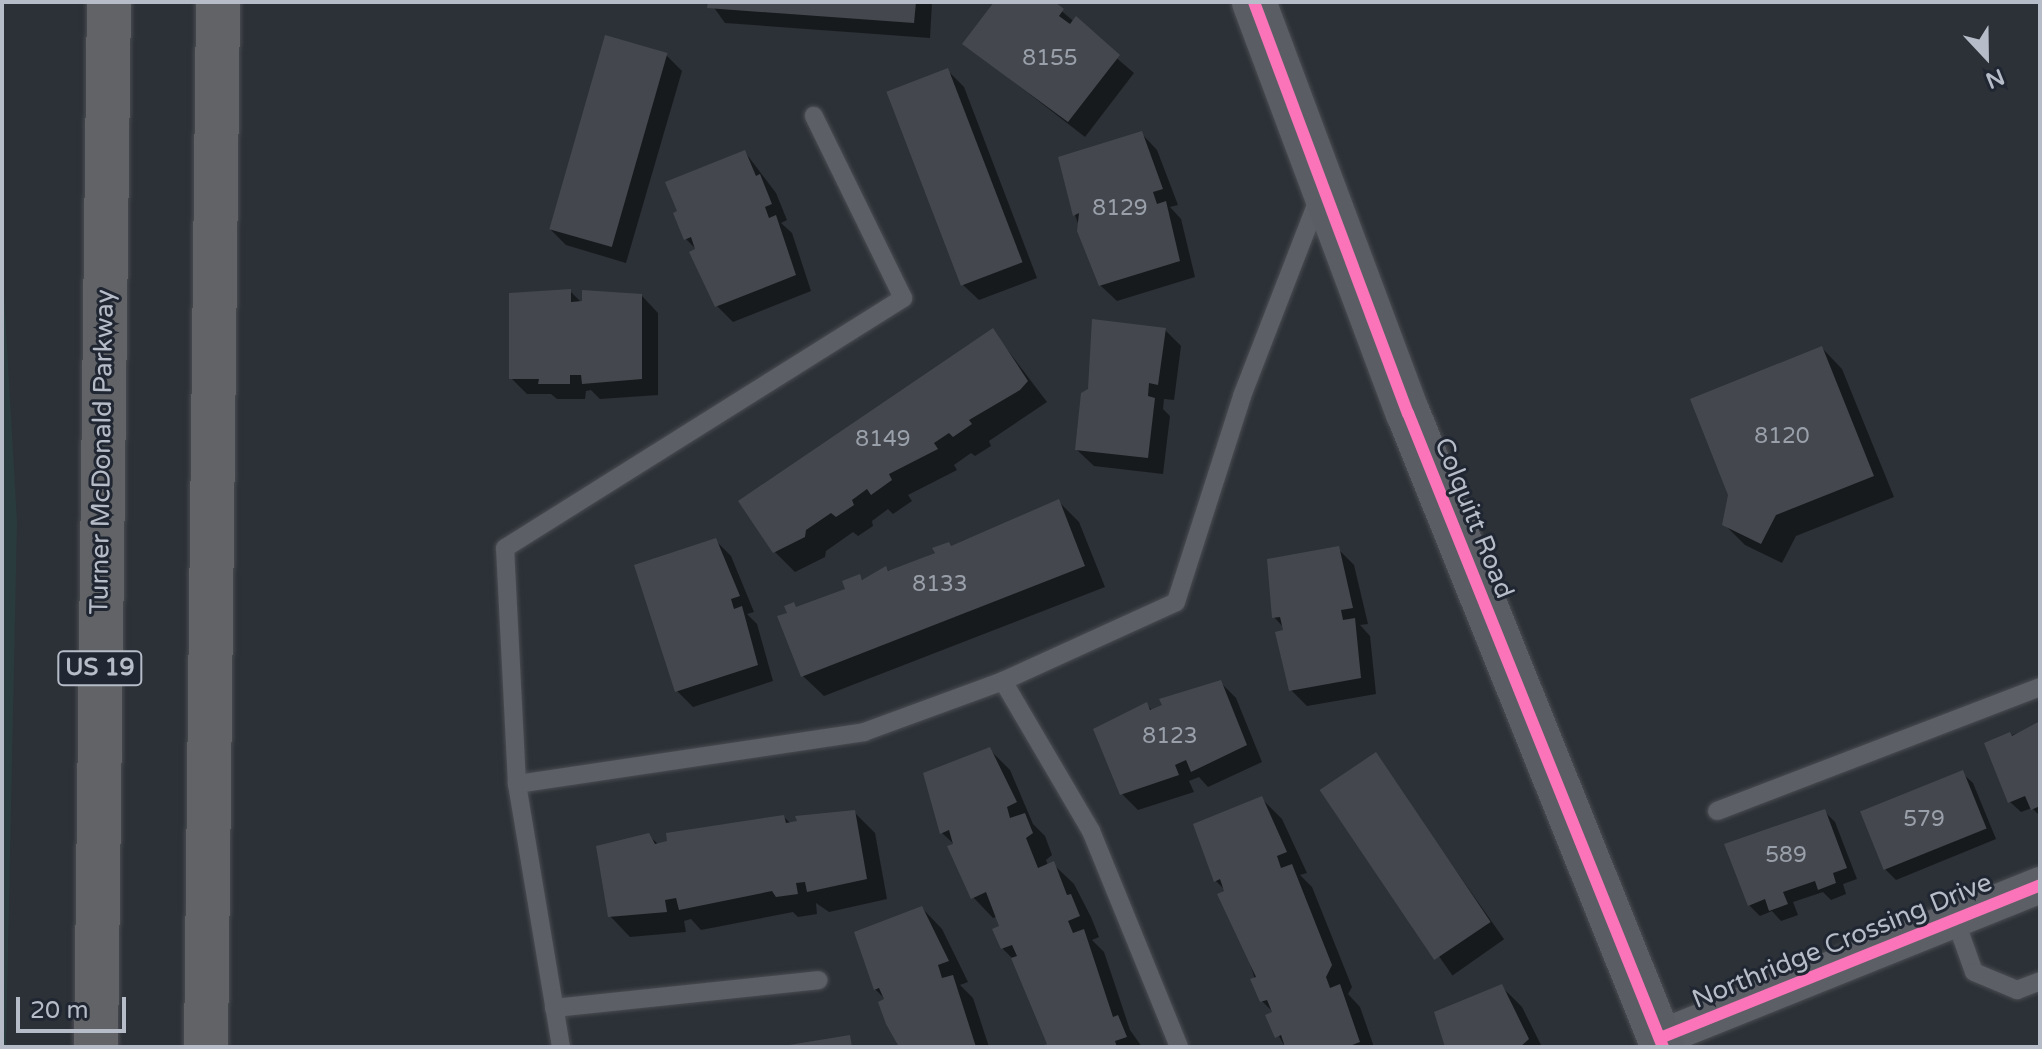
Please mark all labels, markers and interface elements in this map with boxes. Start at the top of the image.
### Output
north arrow [1946,16,2026,96]
house number: 8155 [1022,46,1078,72]
text: N [1982,63,2008,94]
house number: 8129 [1092,196,1148,222]
street label: Turner McDonald Parkway [84,289,120,615]
house number: 8120 [1754,424,1810,450]
house number: 8149 [855,427,911,453]
street label: Colquitt Road [1428,433,1520,603]
house number: 8133 [912,572,968,598]
road number: US 19 [56,648,144,688]
house number: 8123 [1142,724,1198,750]
house number: 579 [1903,807,1945,833]
house number: 589 [1765,843,1807,869]
street label: Northridge Crossing Drive [1688,867,1996,1015]
scale bar [20,981,130,1031]
text: 20 m [30,996,88,1025]

